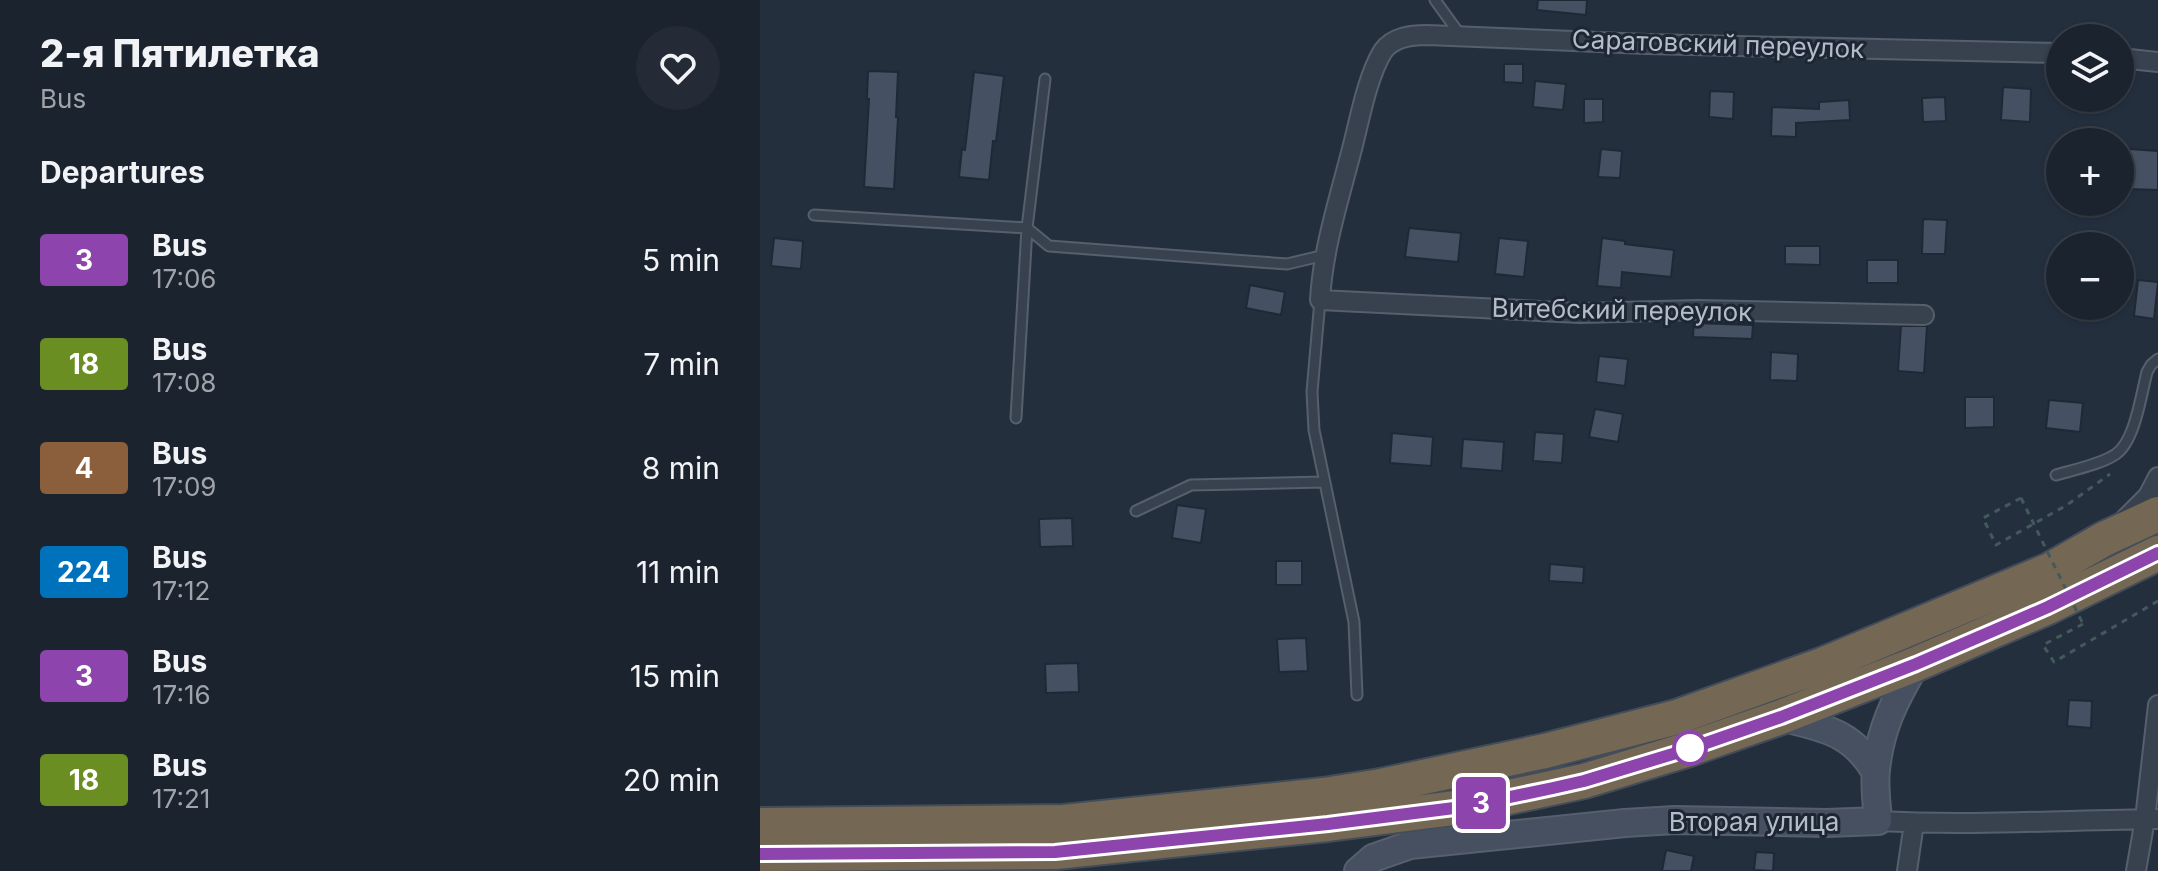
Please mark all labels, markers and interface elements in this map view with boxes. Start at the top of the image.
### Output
street label: Саратовский переулок [1571,23,1865,64]
map controls [2046,24,2134,320]
button: layers [2046,24,2134,112]
button: heart [636,26,720,110]
text: 2-я Пятилетка [40,30,320,76]
text: Bus [40,83,86,114]
button: + [2046,128,2134,216]
text: Departures [40,154,205,190]
text: Bus [152,227,207,263]
button: − [2046,232,2134,320]
text: 5 min [642,242,720,278]
text: 3 [75,243,93,277]
text: 17:06 [152,263,216,294]
street label: Витебский переулок [1491,292,1753,327]
text: Bus [152,331,207,367]
text: 7 min [643,346,720,382]
text: 18 [69,347,99,381]
text: 17:08 [152,367,216,398]
text: Bus [152,435,207,471]
text: 8 min [642,450,720,486]
text: 4 [75,451,93,485]
text: 17:09 [152,471,216,502]
text: Bus [152,539,207,575]
text: 11 min [636,554,720,590]
text: 224 [57,555,111,589]
text: 17:12 [152,575,210,606]
text: Bus [152,643,207,679]
text: 15 min [630,658,720,694]
text: 3 [75,659,93,693]
text: 17:16 [152,679,211,710]
unlabelled marker [1673,731,1707,765]
text: Bus [152,747,207,783]
text: 20 min [623,762,720,798]
text: 18 [69,763,99,797]
line badge: 3 [1455,777,1507,829]
text: 17:21 [152,783,210,814]
text: 3 [1472,786,1490,820]
street label: Вторая улица [1669,806,1839,837]

